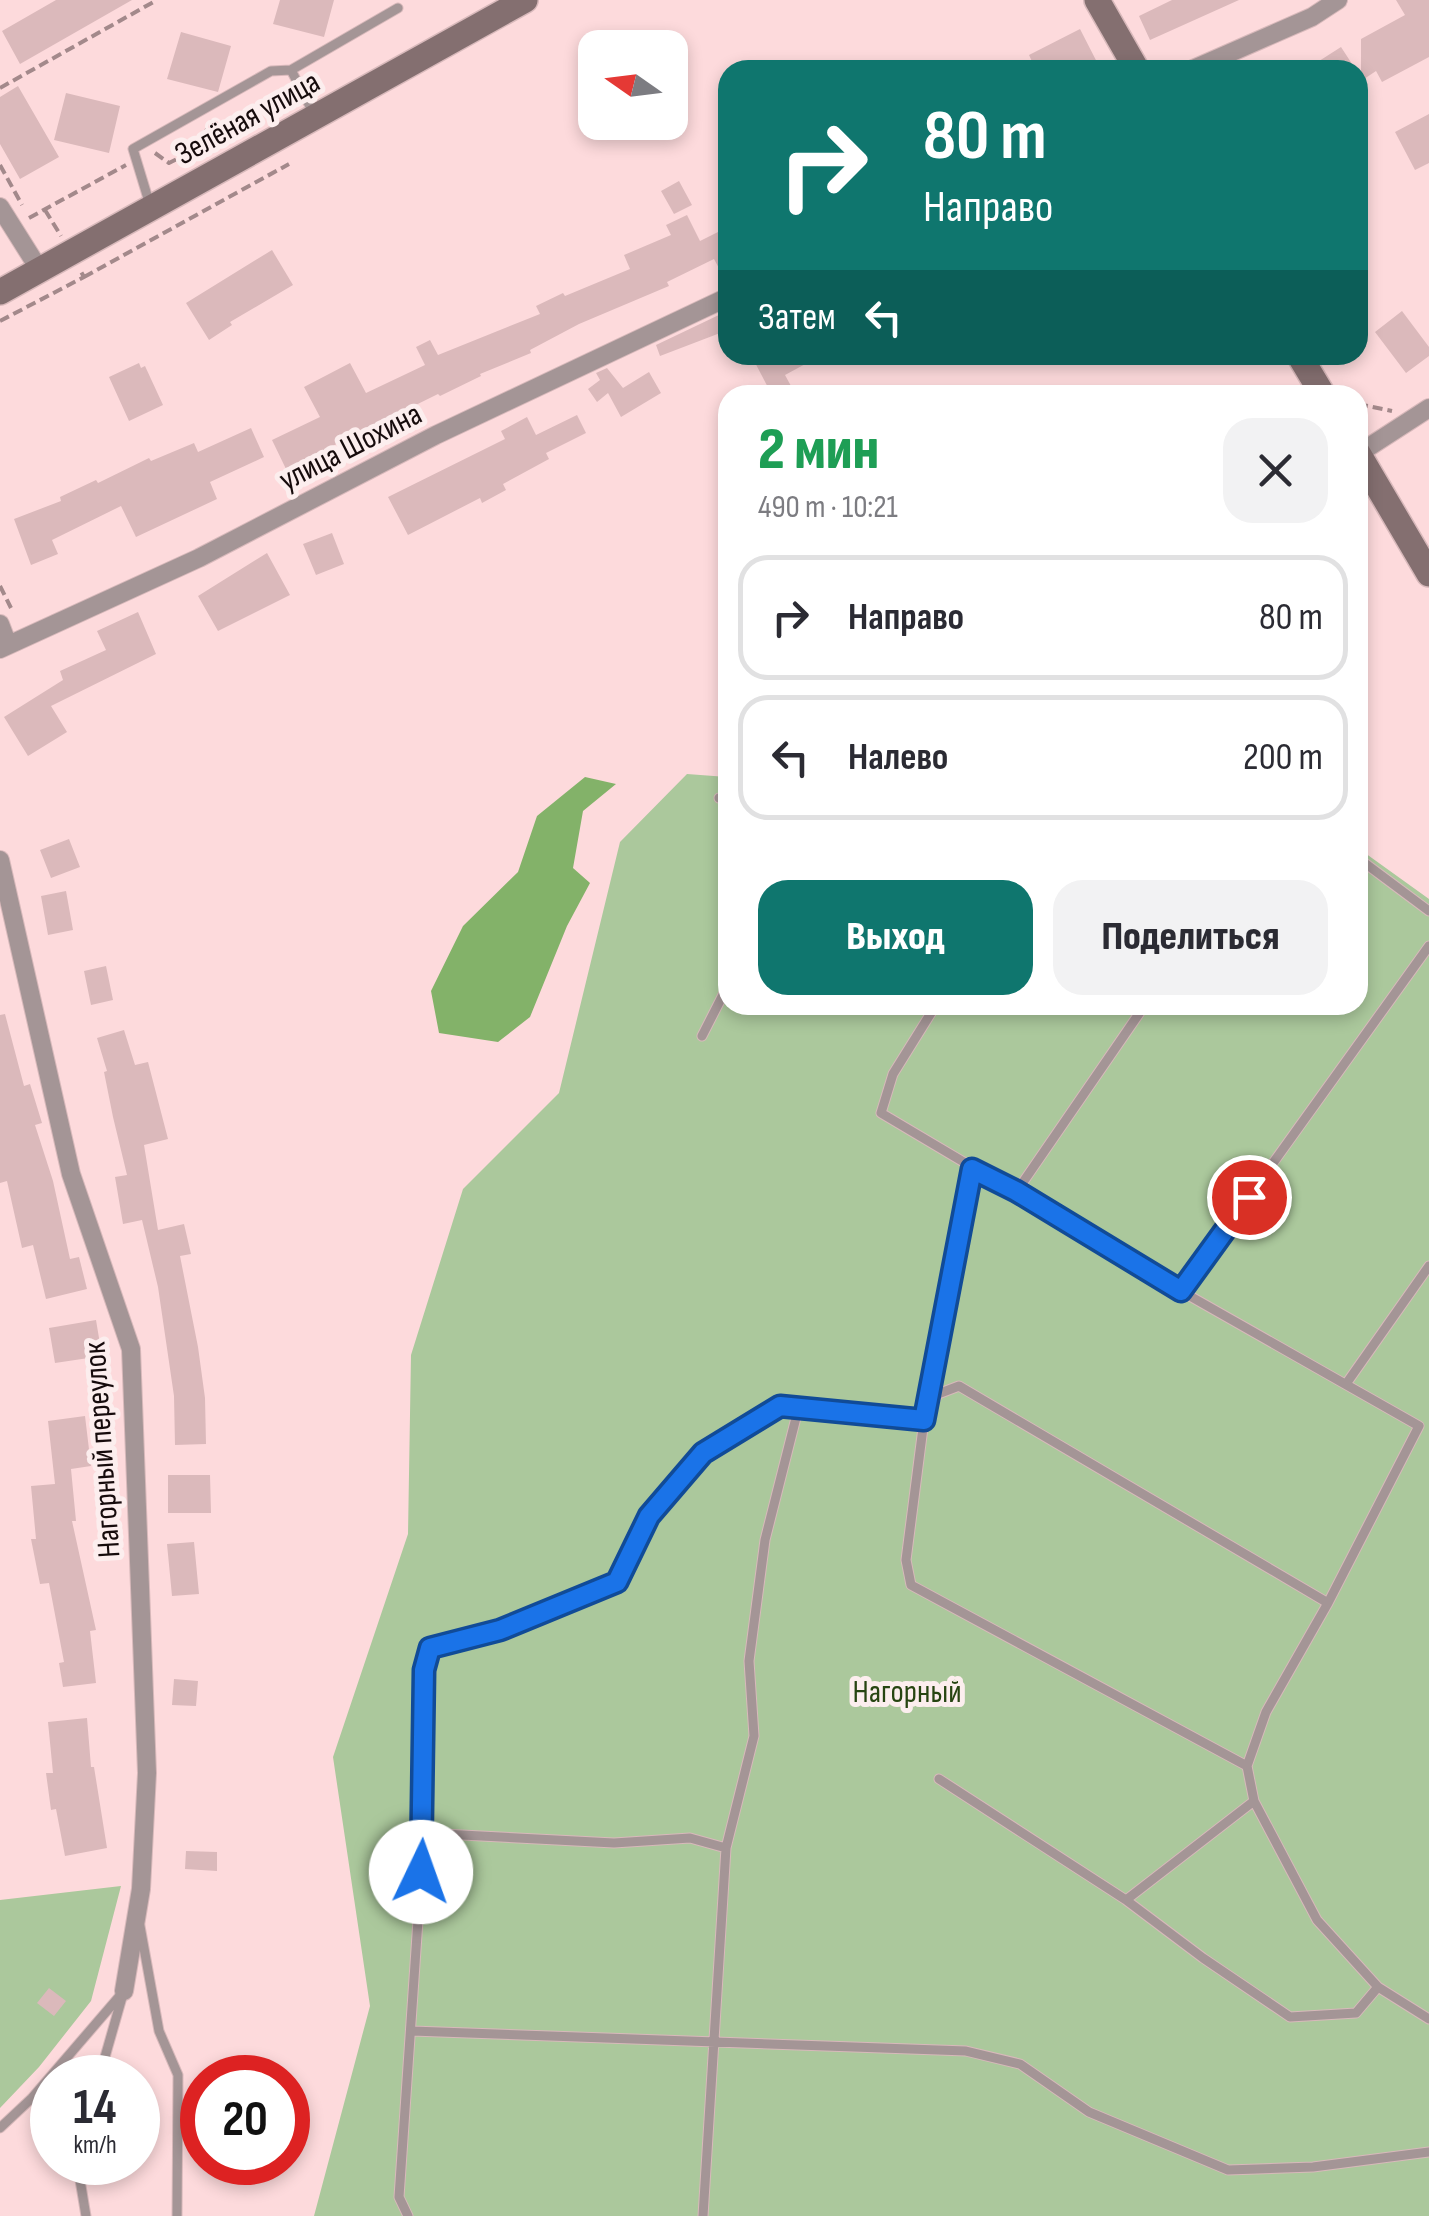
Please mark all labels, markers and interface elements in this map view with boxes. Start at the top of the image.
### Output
north arrow [578,30,688,140]
map controls [578,30,688,140]
street label: Зелёная улица [168,63,327,174]
text: 80 m [923,95,1047,179]
icon: right [758,100,888,230]
text: Направо [923,180,1053,235]
icon: left [856,290,911,345]
text: Затем [758,295,836,340]
street label: улица Шохина [273,395,428,500]
text: 2 мин [758,414,879,486]
button: close [1223,418,1328,523]
text: 490 m · 10:21 [758,488,898,527]
icon: right [763,590,818,645]
text: Направо [848,595,964,640]
text: 80 m [1259,595,1323,640]
icon: left [763,730,818,785]
text: Налево [848,735,948,780]
text: 200 m [1243,735,1323,780]
button: Выход [758,880,1033,995]
button: Поделиться [1053,880,1328,995]
pin [1207,1155,1292,1240]
icon: arrive [1222,1170,1277,1225]
street label: Нагорный переулок [75,1340,129,1559]
park label: Нагорный [852,1673,962,1712]
position arrow [369,1820,473,1924]
speed limit sign: 20 [180,2055,310,2185]
text: 14 [73,2078,117,2138]
text: km/h [73,2130,117,2161]

